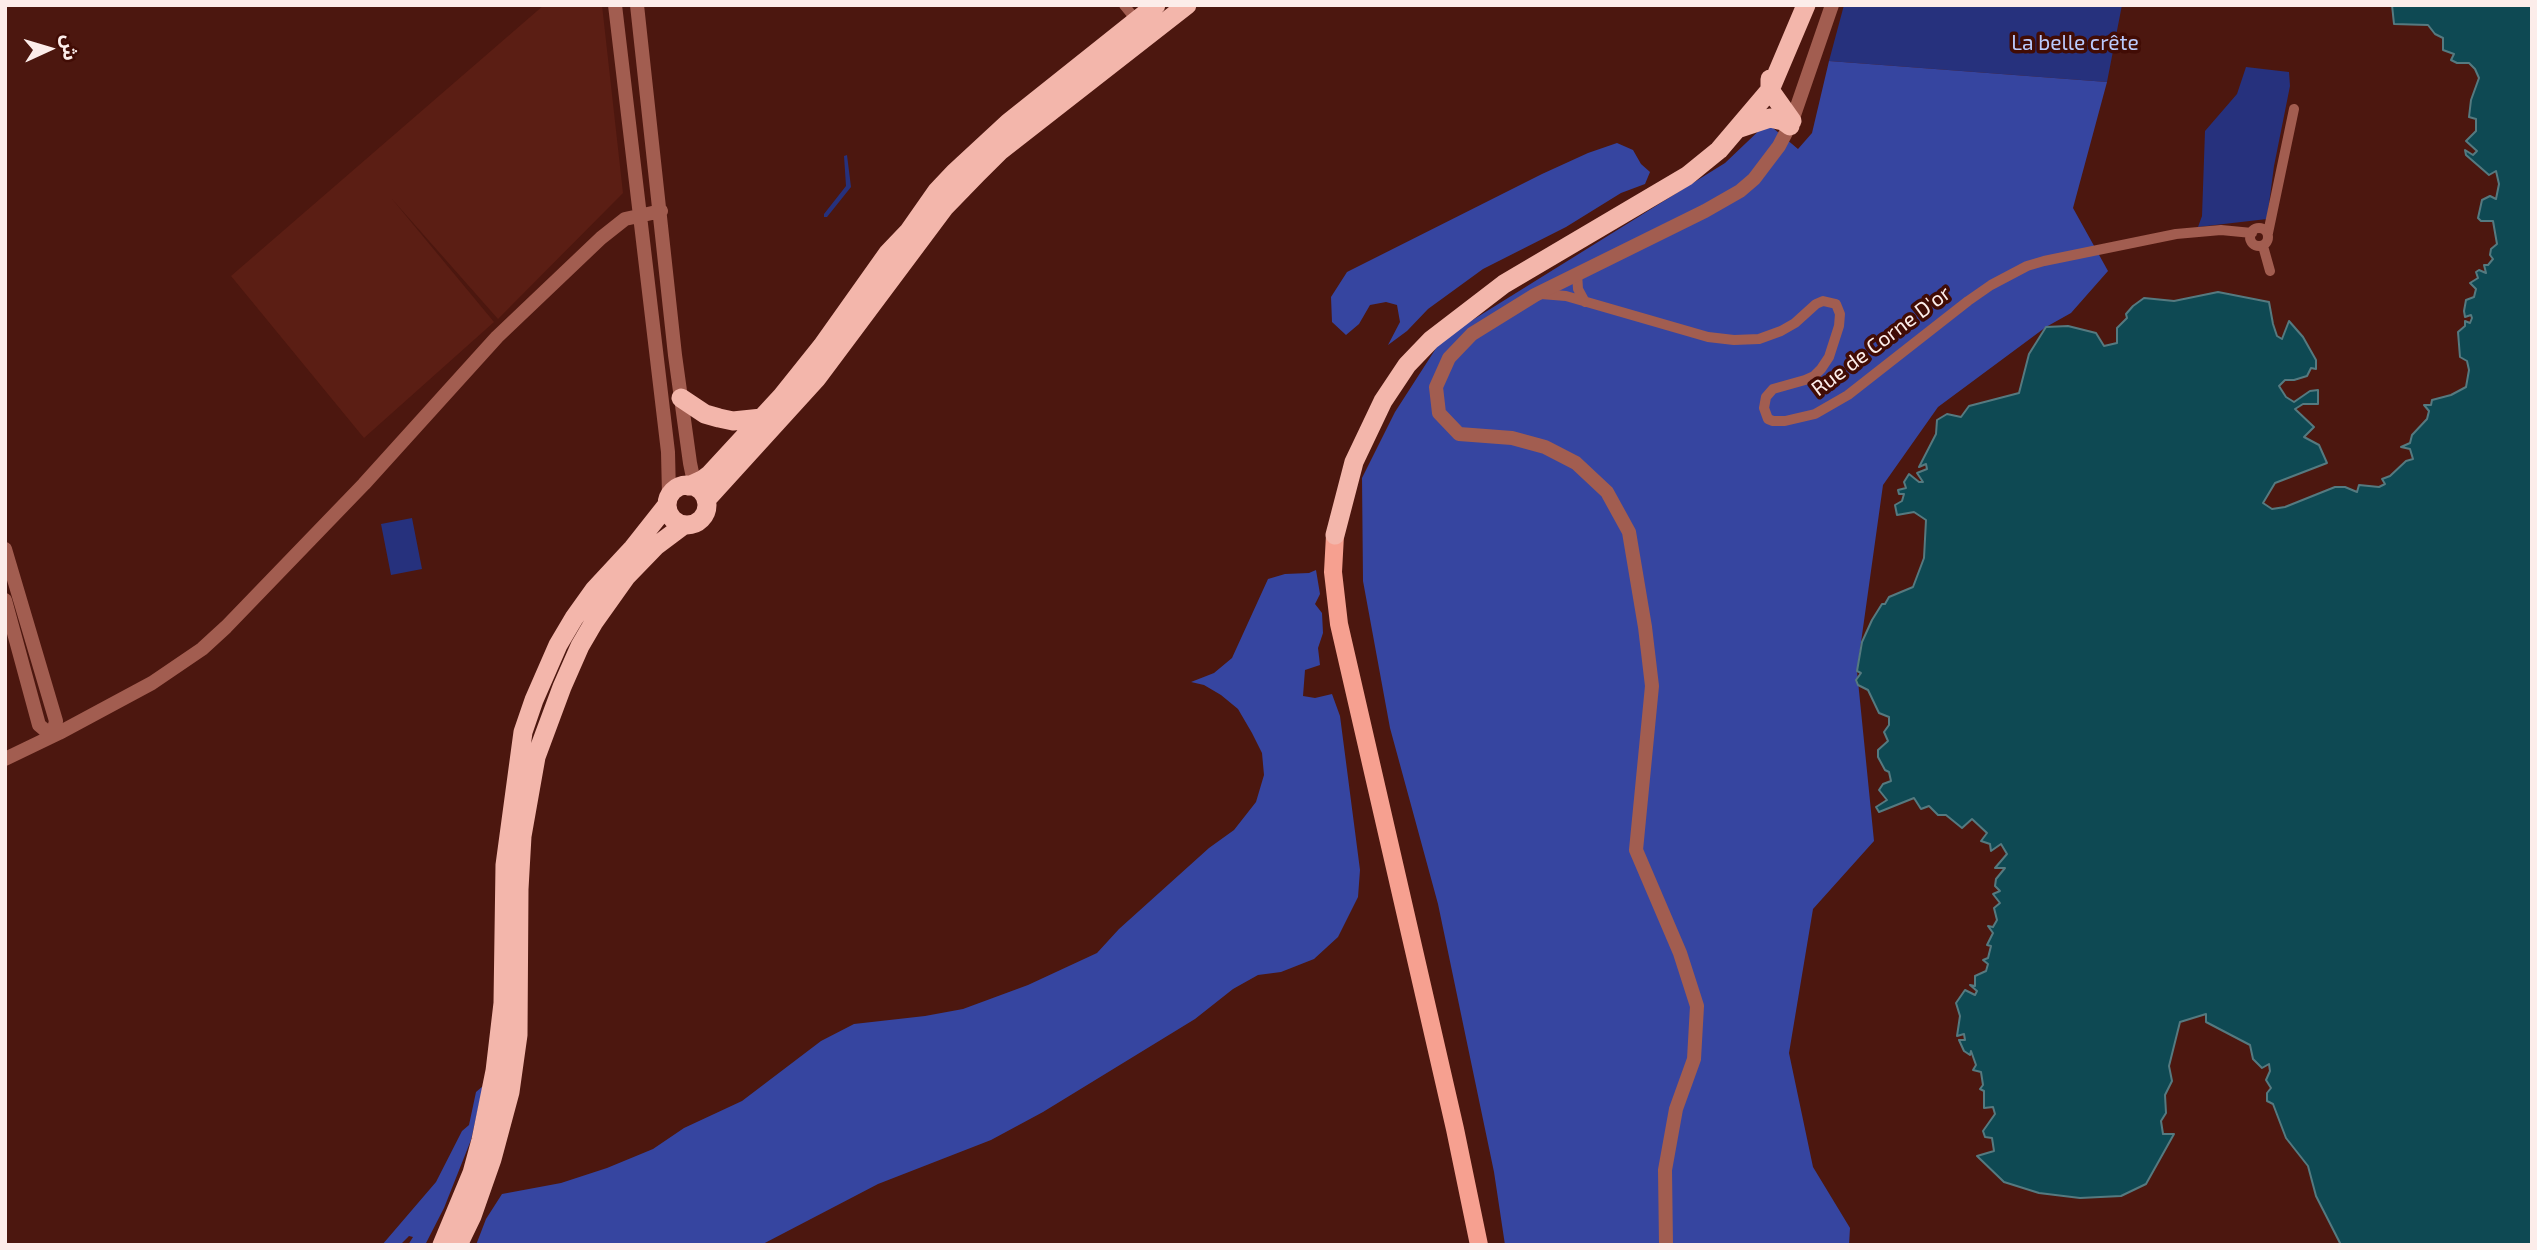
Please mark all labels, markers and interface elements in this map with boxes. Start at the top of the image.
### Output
north arrow [14,14,84,84]
park label: La belle crête [2011,30,2139,56]
text: ش [58,34,83,61]
street label: Rue de Corne D'or [1806,280,1956,402]

